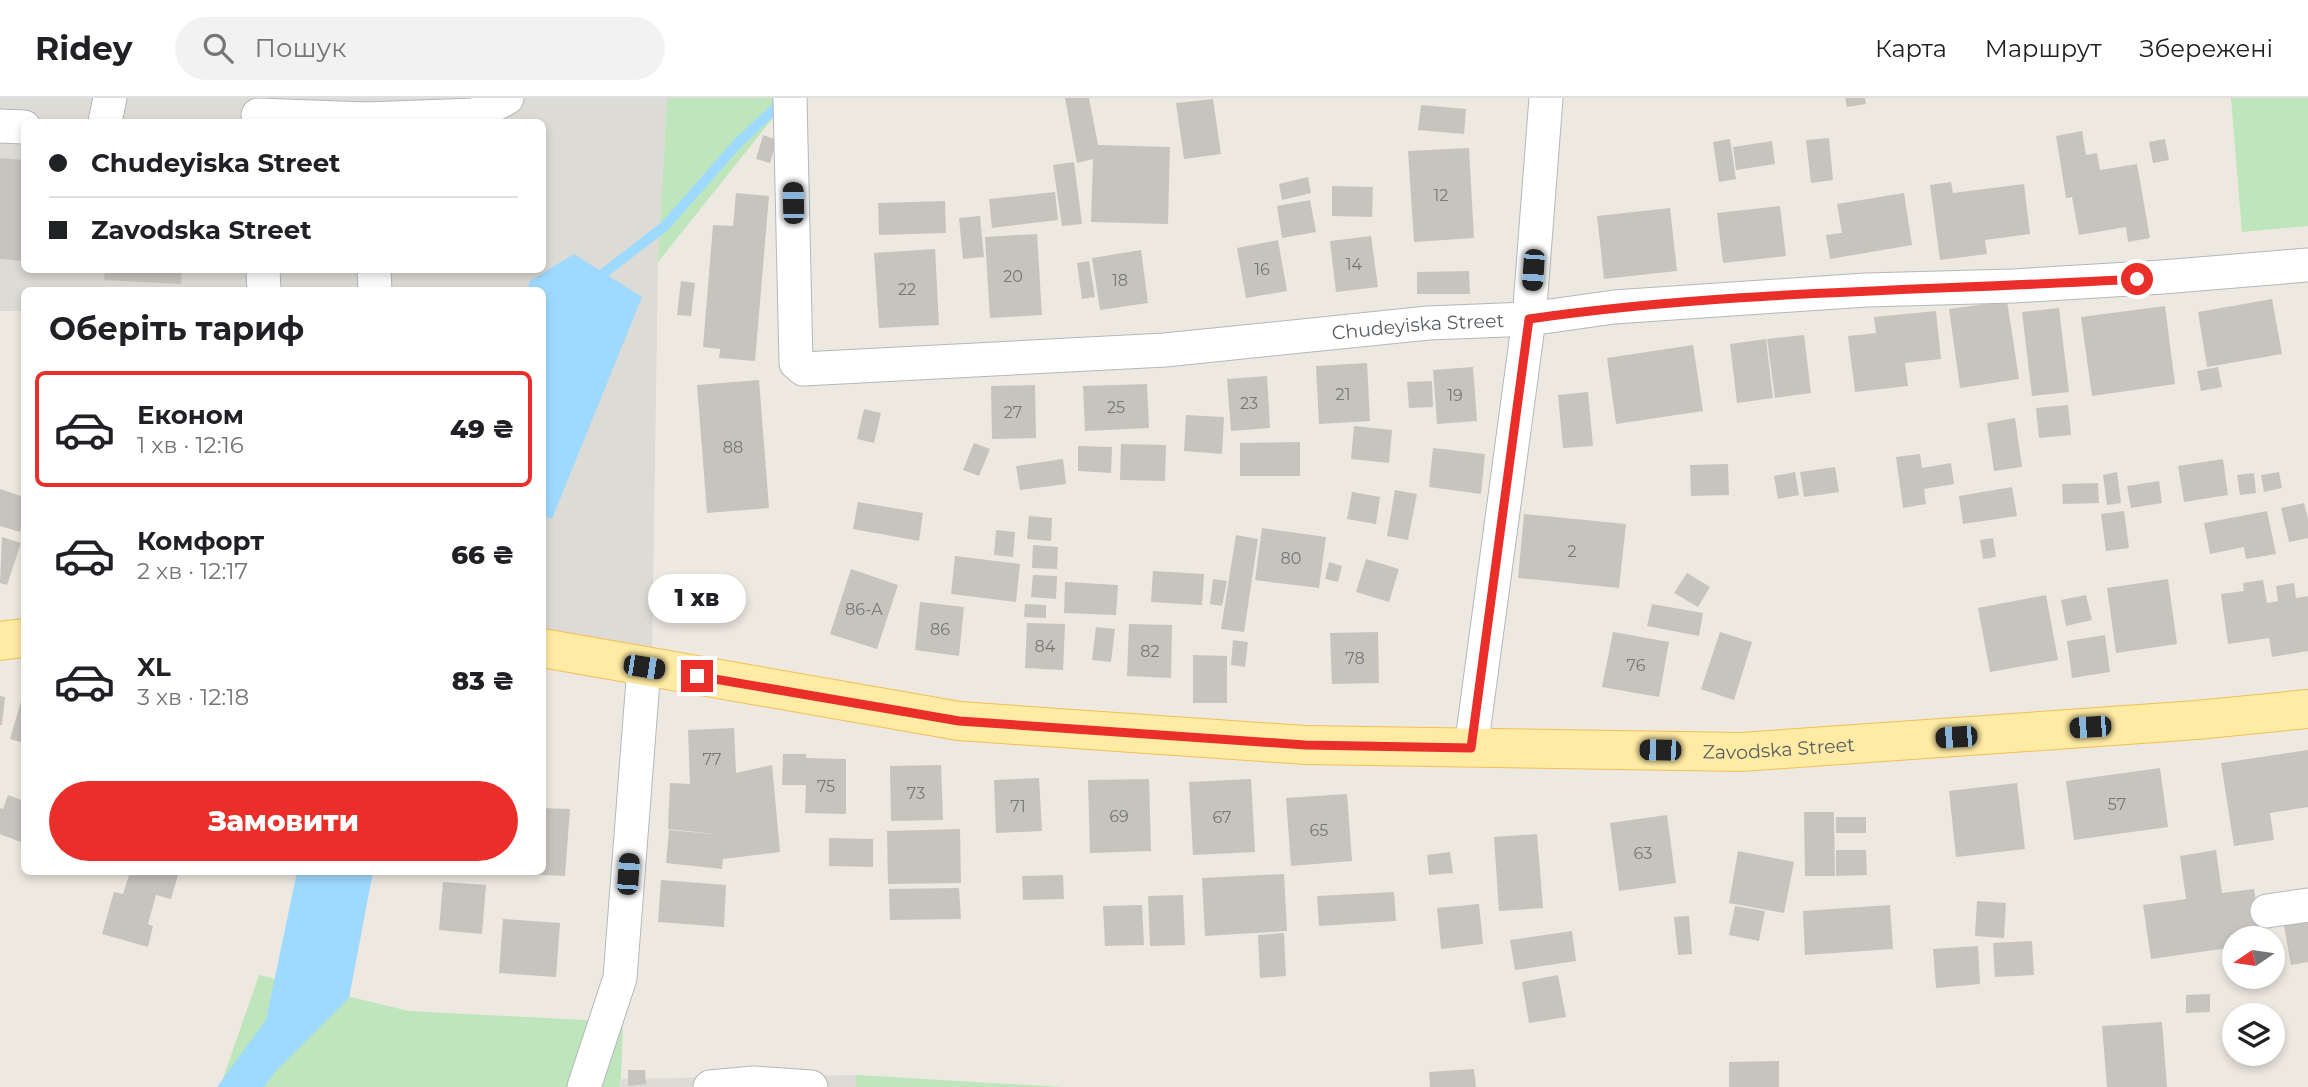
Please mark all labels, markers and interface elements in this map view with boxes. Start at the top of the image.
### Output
search box [175,17,665,80]
text: Ridey [35,28,133,68]
icon: search [199,29,237,67]
text: Пошук [255,32,346,64]
text: Карта [1875,34,1947,63]
text: Маршрут [1985,34,2102,63]
text: Збережені [2140,34,2273,63]
text: Chudeyiska Street [91,147,340,179]
car [783,182,804,224]
house number: 12 [1434,186,1448,205]
text: Zavodska Street [91,214,311,246]
car [1522,248,1545,292]
house number: 14 [1346,255,1363,274]
house number: 16 [1254,260,1270,279]
route start [2121,263,2153,295]
house number: 20 [1003,267,1023,286]
house number: 18 [1112,271,1128,290]
house number: 22 [898,280,916,299]
text: Оберіть тариф [49,309,304,348]
street label: Chudeyiska Street [1331,309,1505,345]
house number: 21 [1336,385,1350,404]
house number: 19 [1447,386,1463,405]
house number: 23 [1240,394,1258,413]
icon: car [53,398,116,461]
house number: 25 [1107,398,1125,417]
text: Економ [137,399,244,431]
house number: 27 [1004,403,1022,422]
text: 49 ₴ [450,413,514,445]
text: 1 хв · 12:16 [137,431,244,459]
house number: 88 [723,438,743,457]
icon: car [53,524,116,587]
text: Комфорт [137,525,264,557]
text: 66 ₴ [451,539,514,571]
house number: 2 [1567,542,1577,561]
house number: 80 [1281,549,1301,568]
text: 2 хв · 12:17 [137,557,248,585]
callout: 1 хв [648,574,746,624]
text: 1 хв [675,584,719,612]
house number: 86-А [845,600,883,619]
house number: 86 [930,620,950,639]
house number: 84 [1035,637,1056,656]
house number: 82 [1140,642,1160,661]
house number: 78 [1345,649,1365,668]
icon: car [53,650,116,713]
text: XL [137,651,171,683]
car [622,653,667,681]
house number: 76 [1627,656,1646,675]
route end [681,660,713,692]
text: 83 ₴ [452,665,514,697]
text: 3 хв · 12:18 [137,683,249,711]
car [2069,715,2112,739]
car [1935,725,1978,749]
street label: Zavodska Street [1702,733,1856,764]
car [1639,739,1682,761]
house number: 77 [703,750,721,769]
house number: 75 [817,777,835,796]
button: Замовити [49,781,518,861]
house number: 73 [907,784,925,803]
house number: 57 [2108,795,2126,814]
house number: 71 [1010,797,1026,816]
house number: 69 [1109,807,1129,826]
house number: 67 [1212,808,1232,827]
house number: 65 [1310,821,1328,840]
house number: 63 [1634,844,1652,863]
car [617,852,640,896]
north arrow [2222,926,2286,989]
map controls [2222,926,2285,1066]
button: layers [2222,1003,2285,1066]

